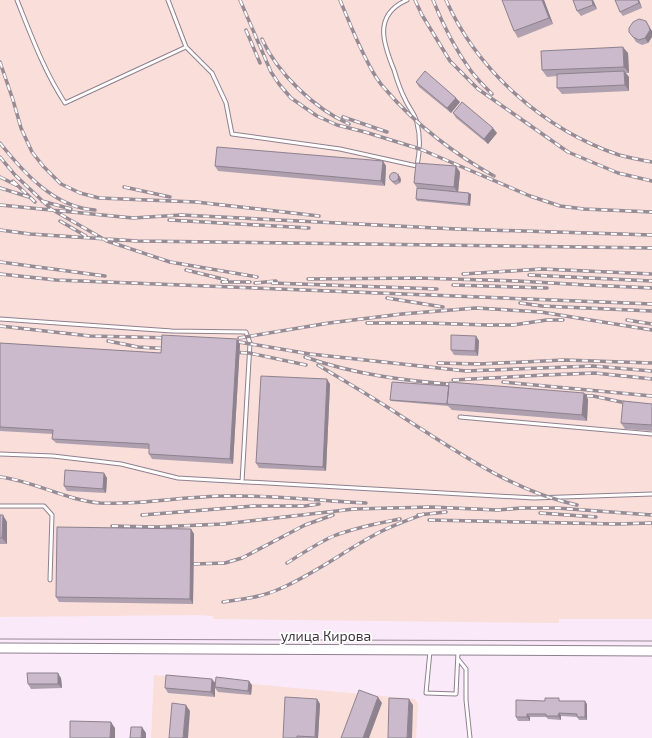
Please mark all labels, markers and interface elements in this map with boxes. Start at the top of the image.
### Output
street label: улица Кирова [281,627,371,644]

